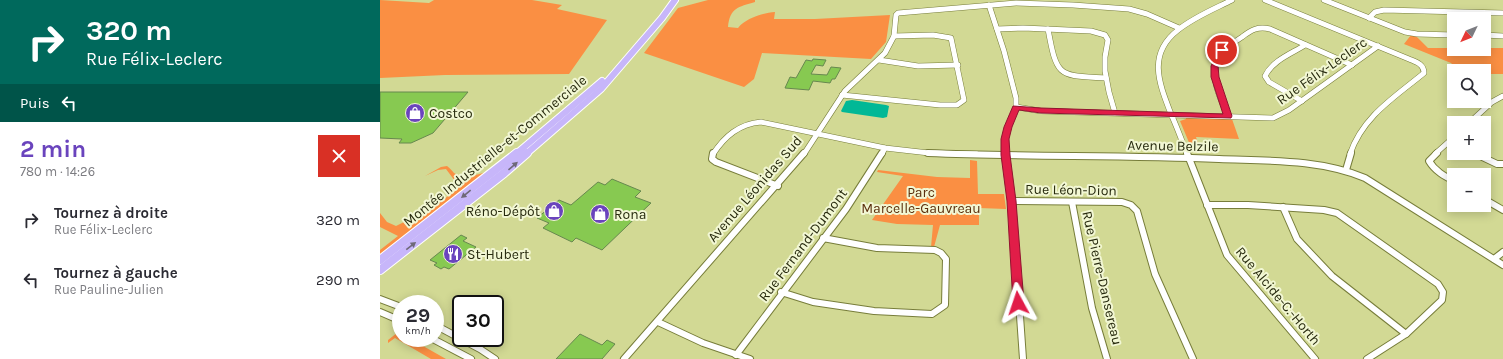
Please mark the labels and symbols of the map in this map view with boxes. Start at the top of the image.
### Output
north arrow [1447,12,1491,56]
pin [1205,33,1239,67]
street label: Rue Félix-Leclerc [1274,34,1370,108]
street label: Montée Industrielle-et-Commerciale [400,72,590,230]
shop icon: Costco [404,102,426,124]
place label: Costco [429,105,473,122]
street label: Avenue Léonidas Sud [704,132,806,246]
street label: Avenue Belzile [1127,137,1219,155]
one-way arrow [508,161,518,170]
street label: Rue Léon-Dion [1025,181,1117,199]
park label: Parc Marcelle-Gauvreau [861,184,981,217]
street label: Rue Fernand-Dumont [755,185,851,305]
one-way arrow [461,190,472,198]
shop icon: Réno-Dépôt [543,200,565,222]
place label: Réno-Dépôt [466,203,540,220]
shop icon: Rona [589,203,611,225]
place label: Rona [614,206,646,223]
street label: Rue Pierre-Dansereau [1078,209,1126,347]
one-way arrow [405,242,416,250]
restaurant icon: St-Hubert [442,243,464,265]
street label: Rue Alcide-C.-Horth [1232,243,1324,349]
place label: St-Hubert [467,246,529,263]
position arrow [997,282,1039,324]
speed limit sign: 30 [452,295,504,347]

